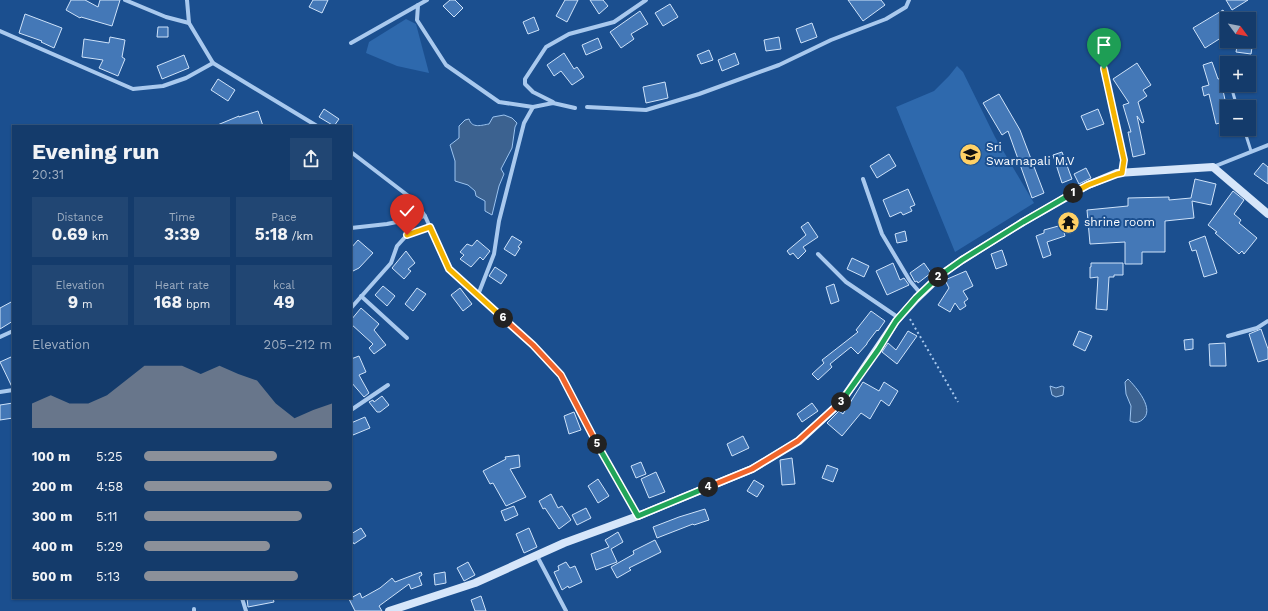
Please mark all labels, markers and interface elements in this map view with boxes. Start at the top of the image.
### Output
north arrow [1220,12,1256,48]
map controls [1220,12,1256,136]
pin [1087,28,1121,69]
icon: arrive [1093,34,1115,56]
button: + [1220,56,1256,92]
button: − [1220,100,1256,136]
button: share [290,138,332,180]
text: Evening run [32,139,160,164]
place label: Sri Swarnapali M.V [986,140,1075,168]
school or university icon: Sri Swarnapali M.V [958,141,984,167]
text: 20:31 [32,167,64,182]
pin: 1 [1063,183,1083,203]
text: 1 [1071,186,1075,199]
pin [390,194,424,235]
icon: check [396,200,418,222]
temple icon: shrine room [1056,209,1082,235]
text: Distance [57,211,103,224]
text: Time [169,211,195,224]
text: Pace [271,211,297,224]
place label: shrine room [1084,215,1155,229]
text: 0.69 [51,224,88,244]
text: 3:39 [164,224,200,244]
text: 5:18 [255,224,288,244]
text: km [88,230,109,243]
text: /km [288,230,313,243]
pin: 2 [928,267,948,287]
text: 2 [935,270,941,283]
text: Elevation [55,279,105,292]
text: Heart rate [155,279,209,292]
text: kcal [273,279,295,292]
text: 9 [68,292,78,312]
text: 168 [154,292,182,312]
text: 49 [273,292,295,312]
text: m [78,298,92,311]
text: bpm [182,298,210,311]
pin: 6 [493,308,513,328]
text: 6 [500,311,506,324]
text: Elevation [32,337,90,352]
text: 205–212 m [264,337,332,352]
pin: 3 [831,392,851,412]
text: 3 [838,395,844,408]
pin: 5 [587,434,607,454]
text: 5 [594,437,600,450]
text: 100 m [32,449,70,464]
text: 5:25 [96,449,123,464]
pin: 4 [698,477,718,497]
text: 200 m [32,479,72,494]
text: 4:58 [96,479,123,494]
text: 4 [704,480,712,493]
text: 300 m [32,509,72,524]
text: 5:11 [96,509,118,524]
text: 400 m [32,539,73,554]
text: 5:29 [96,539,123,554]
text: 500 m [32,569,72,584]
text: 5:13 [96,569,120,584]

